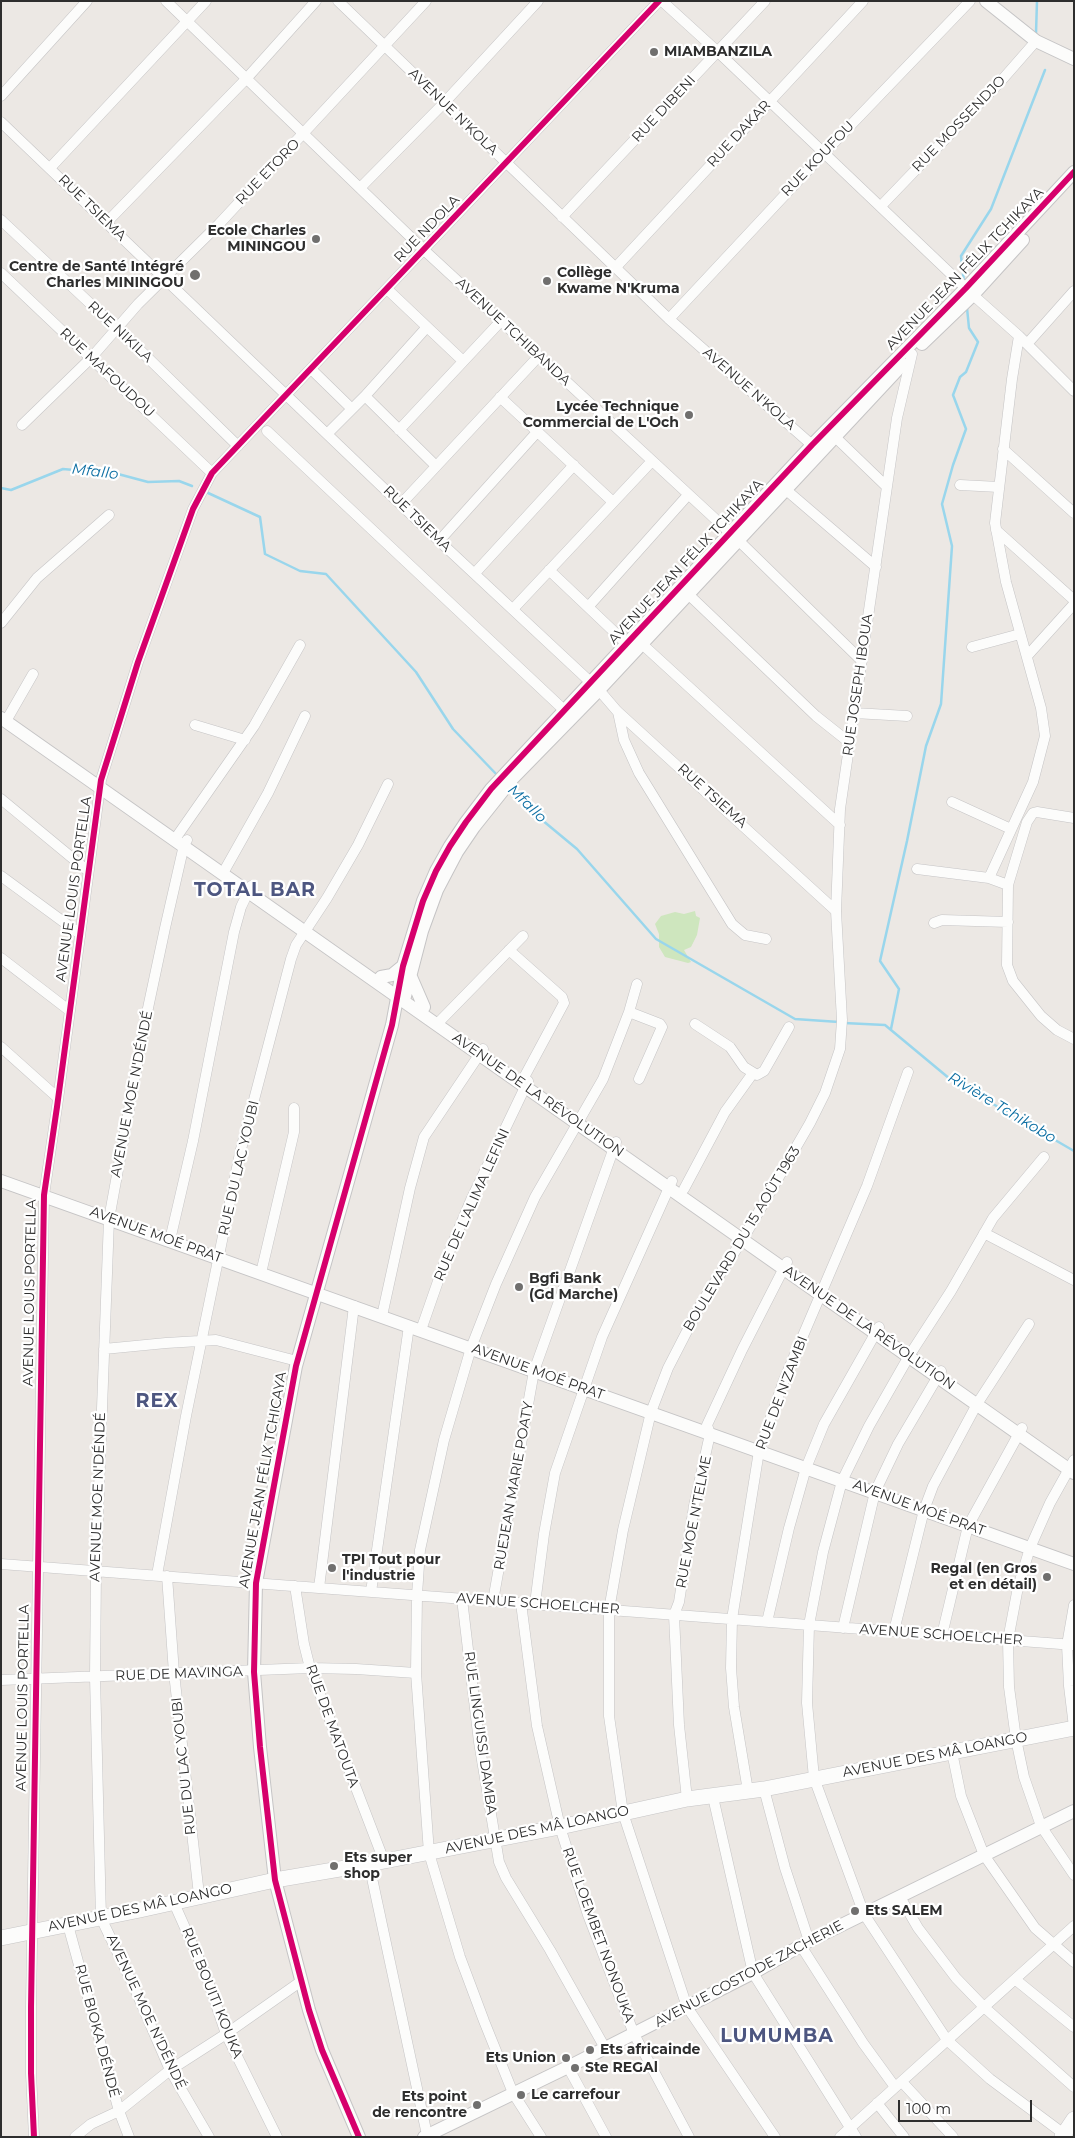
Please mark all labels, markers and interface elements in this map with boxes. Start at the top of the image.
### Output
place label: MIAMBANZILA [664,44,772,60]
marker: MIAMBANZILA [648,46,660,58]
street label: AVENUE N'KOLA [405,65,501,159]
street label: RUE DIBENI [629,72,699,146]
street label: RUE MOSSENDJO [909,72,1009,176]
street label: RUE DAKAR [704,97,774,171]
street label: RUE KOUFOU [778,118,858,200]
street label: RUE ETORO [232,136,304,208]
street label: RUE TSIEMA [55,171,129,245]
street label: AVENUE JEAN FÉLIX TCHIKAYA [883,184,1047,354]
street label: RUE NDOLA [391,192,463,266]
place label: Ecole Charles MININGOU [207,223,306,256]
marker: Ecole Charles MININGOU [310,233,322,245]
place label: Centre de Santé Intégré Charles MININGOU [9,259,184,292]
place label: Collège Kwame N'Kruma [557,265,680,298]
marker: Centre de Santé Intégré Charles MININGOU [188,268,202,282]
street label: AVENUE TCHIBANDA [452,274,574,390]
marker: Collège Kwame N'Kruma [541,275,553,287]
street label: RUE NIKILA [84,298,156,366]
street label: RUE MAFOUDOU [56,325,158,421]
street label: AVENUE N'KOLA [699,344,799,434]
place label: Lycée Technique Commercial de L'Och [523,399,679,432]
marker: Lycée Technique Commercial de L'Och [683,409,695,421]
water label: Mfallo [71,460,119,484]
street label: AVENUE JEAN FÉLIX TCHIKAYA [605,476,767,648]
street label: RUE TSIEMA [380,482,454,556]
street label: RUE JOSEPH IBOUA [840,613,876,757]
street label: RUE TSIEMA [674,760,750,832]
water label: Mfallo [504,781,550,827]
street label: AVENUE LOUIS PORTELLA [53,795,95,983]
district label: TOTAL BAR [193,879,317,901]
street label: AVENUE MOE N'DÉNDÉ [108,1009,156,1179]
street label: AVENUE DE LA RÉVOLUTION [449,1029,627,1161]
water label: Rivière Tchikobo [945,1069,1059,1147]
street label: RUE DU LAC YOUBI [215,1099,263,1237]
street label: RUE DE L'ALIMA LEFINI [431,1126,513,1284]
street label: BOULEVARD DU 15 AOÛT 1963 [680,1144,804,1334]
street label: AVENUE LOUIS PORTELLA [20,1199,40,1387]
street label: AVENUE MOÉ PRAT [87,1203,225,1267]
street label: AVENUE DE LA RÉVOLUTION [780,1262,958,1394]
place label: Bgfi Bank (Gd Marche) [529,1271,618,1304]
marker: Bgfi Bank (Gd Marche) [513,1281,525,1293]
street label: RUE DE N'ZAMBI [753,1334,811,1452]
street label: AVENUE MOÉ PRAT [469,1340,607,1404]
street label: AVENUE JEAN FÉLIX TCHICAYA [236,1370,290,1590]
district label: REX [135,1390,179,1412]
street label: RUEJEAN MARIE POATY [491,1400,537,1572]
street label: AVENUE MOE N'DÉNDÉ [87,1412,109,1582]
street label: RUE MOE N'TELME [673,1454,715,1590]
street label: AVENUE MOÉ PRAT [850,1476,988,1540]
place label: TPI Tout pour l'industrie [342,1552,441,1584]
place label: Regal (en Gros et en détail) [930,1561,1037,1594]
marker: TPI Tout pour l'industrie [326,1562,338,1574]
marker: Regal (en Gros et en détail) [1041,1571,1053,1583]
street label: AVENUE SCHOELCHER [456,1590,620,1618]
street label: AVENUE LOUIS PORTELLA [13,1604,33,1792]
street label: AVENUE SCHOELCHER [859,1621,1023,1649]
street label: RUE LINGUISSI DAMBA [460,1650,500,1816]
street label: RUE DE MATOUTA [302,1662,362,1790]
street label: RUE DE MAVINGA [115,1663,243,1685]
street label: RUE DU LAC YOUBI [168,1696,200,1836]
street label: AVENUE DES MÂ LOANGO [841,1729,1029,1781]
street label: AVENUE DES MÂ LOANGO [443,1802,631,1858]
street label: RUE LOEMBET NONOUKA [558,1845,638,2025]
place label: Ets super shop [344,1850,412,1882]
marker: Ets super shop [328,1860,340,1872]
street label: AVENUE DES MÂ LOANGO [46,1880,234,1936]
place label: Ets SALEM [865,1903,943,1919]
marker: Ets SALEM [849,1905,861,1917]
street label: AVENUE COSTODE ZACHERIE [652,1917,846,2031]
street label: RUE BOUITI KOUKA [178,1925,246,2061]
street label: AVENUE MOE N'DÉNDÉ [103,1932,189,2092]
street label: RUE BIOKA DÉNDÉ [71,1963,123,2099]
district label: LUMUMBA [719,2025,835,2047]
place label: Ets africainde [600,2042,700,2058]
marker: Ets africainde [584,2044,596,2056]
place label: Ets Union [485,2050,556,2066]
marker: Ets Union [560,2052,572,2064]
place label: Ste REGAl [585,2060,658,2076]
marker: Ste REGAl [569,2062,581,2074]
place label: Le carrefour [531,2087,620,2103]
place label: Ets point de rencontre [372,2089,467,2122]
marker: Le carrefour [515,2089,527,2101]
scale bar [900,2090,1034,2122]
marker: Ets point de rencontre [471,2099,483,2111]
text: 100 m [906,2099,951,2118]

